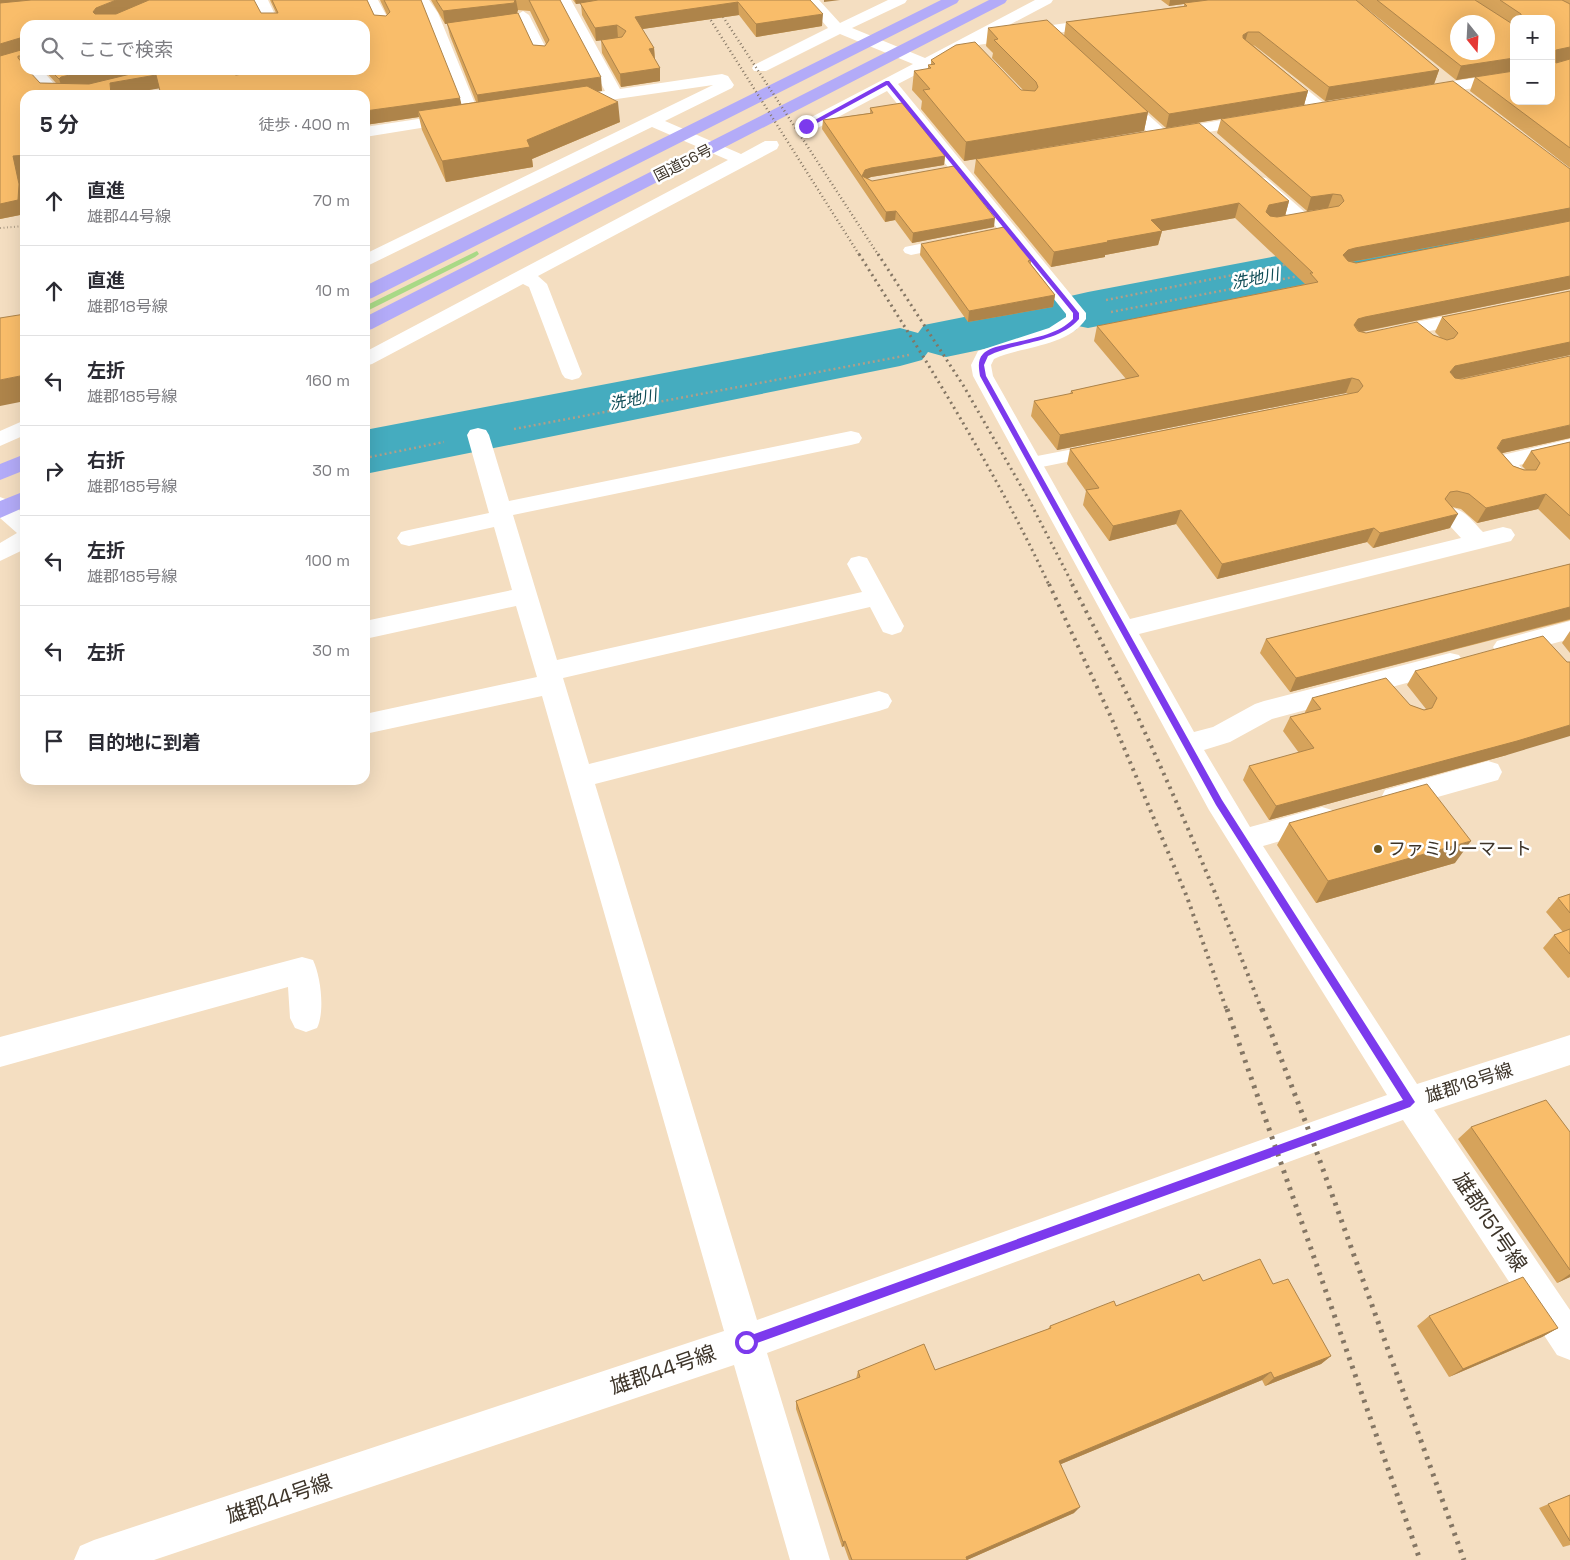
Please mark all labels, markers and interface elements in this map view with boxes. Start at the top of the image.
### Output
north arrow [1450,15,1495,60]
map controls [1510,15,1555,105]
button: + [1510,15,1555,60]
search box [20,20,370,75]
icon: search [38,34,66,62]
text: ここで検索 [78,37,173,62]
button: − [1510,60,1555,105]
text: 5 分 [40,111,79,138]
text: 徒歩 · 400 m [258,114,350,135]
route end [795,115,818,138]
street label: 国道56号 [650,140,715,185]
text: 直進 [87,178,125,203]
icon: ahead [40,187,68,215]
text: 70 m [313,190,350,211]
text: 雄郡44号線 [87,206,171,227]
water label: 洗地川 [1230,263,1283,293]
text: 直進 [87,268,125,293]
icon: ahead [40,277,68,305]
text: 10 m [315,280,350,301]
text: 雄郡18号線 [87,296,168,317]
text: 左折 [87,358,125,383]
icon: left [40,367,68,395]
text: 160 m [305,370,350,391]
water label: 洗地川 [608,384,661,414]
text: 雄郡185号線 [87,386,177,407]
text: 右折 [87,448,125,473]
icon: right [40,457,68,485]
text: 30 m [312,460,350,481]
text: 雄郡185号線 [87,476,177,497]
text: 左折 [87,538,125,563]
icon: left [40,547,68,575]
text: 100 m [305,550,350,571]
text: 雄郡185号線 [87,566,177,587]
icon: left [40,637,68,665]
text: 左折 [87,640,125,665]
text: 30 m [312,640,350,661]
icon: arrive [40,727,68,755]
text: 目的地に到着 [87,730,201,755]
place label: ファミリーマート [1388,837,1532,860]
marker: ファミリーマート [1372,843,1384,855]
street label: 雄郡18号線 [1422,1058,1516,1107]
street label: 雄郡151号線 [1447,1167,1533,1276]
route start [735,1331,758,1354]
street label: 雄郡44号線 [606,1339,719,1400]
street label: 雄郡44号線 [222,1468,335,1529]

